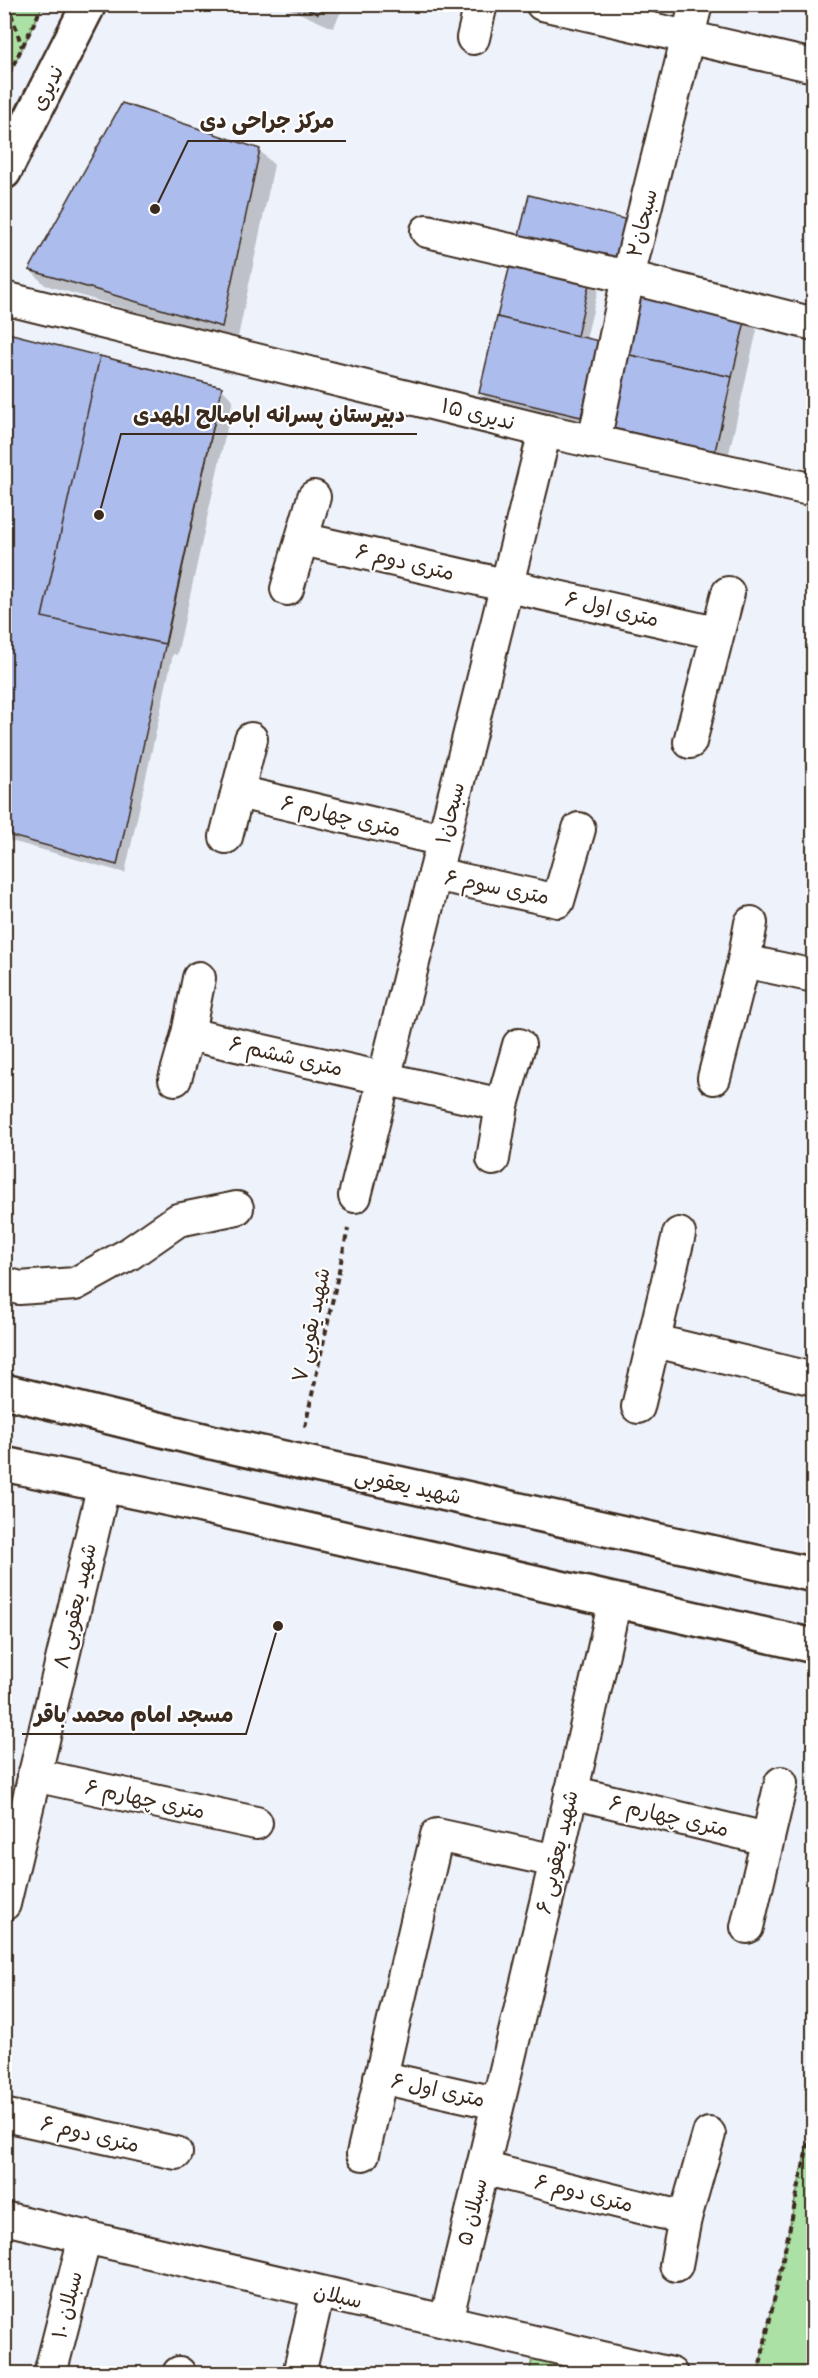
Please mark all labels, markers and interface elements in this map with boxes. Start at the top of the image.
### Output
street label: ندیری [25,61,73,117]
callout: مرکز جراحی دی [188,101,346,141]
text: مرکز جراحی دی [200,107,334,139]
street label: سبحان۲ [621,186,667,261]
street label: ندیری ۱۵ [438,392,518,440]
callout: دبیرستان پسرانه اباصالح المهدی [121,394,417,434]
text: دبیرستان پسرانه اباصالح المهدی [133,401,405,433]
street label: ۶ متری دوم [352,538,457,590]
street label: ۶ متری اول [562,586,661,636]
street label: سبحان۱ [430,779,474,848]
street label: ۶ متری چهارم [278,790,403,846]
street label: ۶ متری سوم [442,864,552,914]
street label: ۶ متری ششم [226,1030,345,1086]
street label: شهید یقوبی ۷ [286,1265,340,1386]
street label: شهید یعقوبی [352,1462,464,1514]
street label: شهید یعقوبی ۸ [48,1541,106,1672]
callout: مسجد امام محمد باقر [22,1694,246,1734]
text: مسجد امام محمد باقر [32,1701,234,1733]
street label: ۶ متری چهارم [82,1774,207,1828]
street label: شهید یعقوبی ۶ [530,1788,588,1917]
street label: ۶ متری چهارم [606,1790,731,1846]
street label: ۶ متری اول [388,2067,487,2117]
street label: ۶ متری دوم [37,2110,142,2162]
street label: ۶ متری دوم [531,2168,636,2222]
street label: سبلان ۵ [451,2175,497,2249]
street label: سبلان ۱۰ [46,2269,92,2342]
street label: سبلان [310,2278,365,2318]

